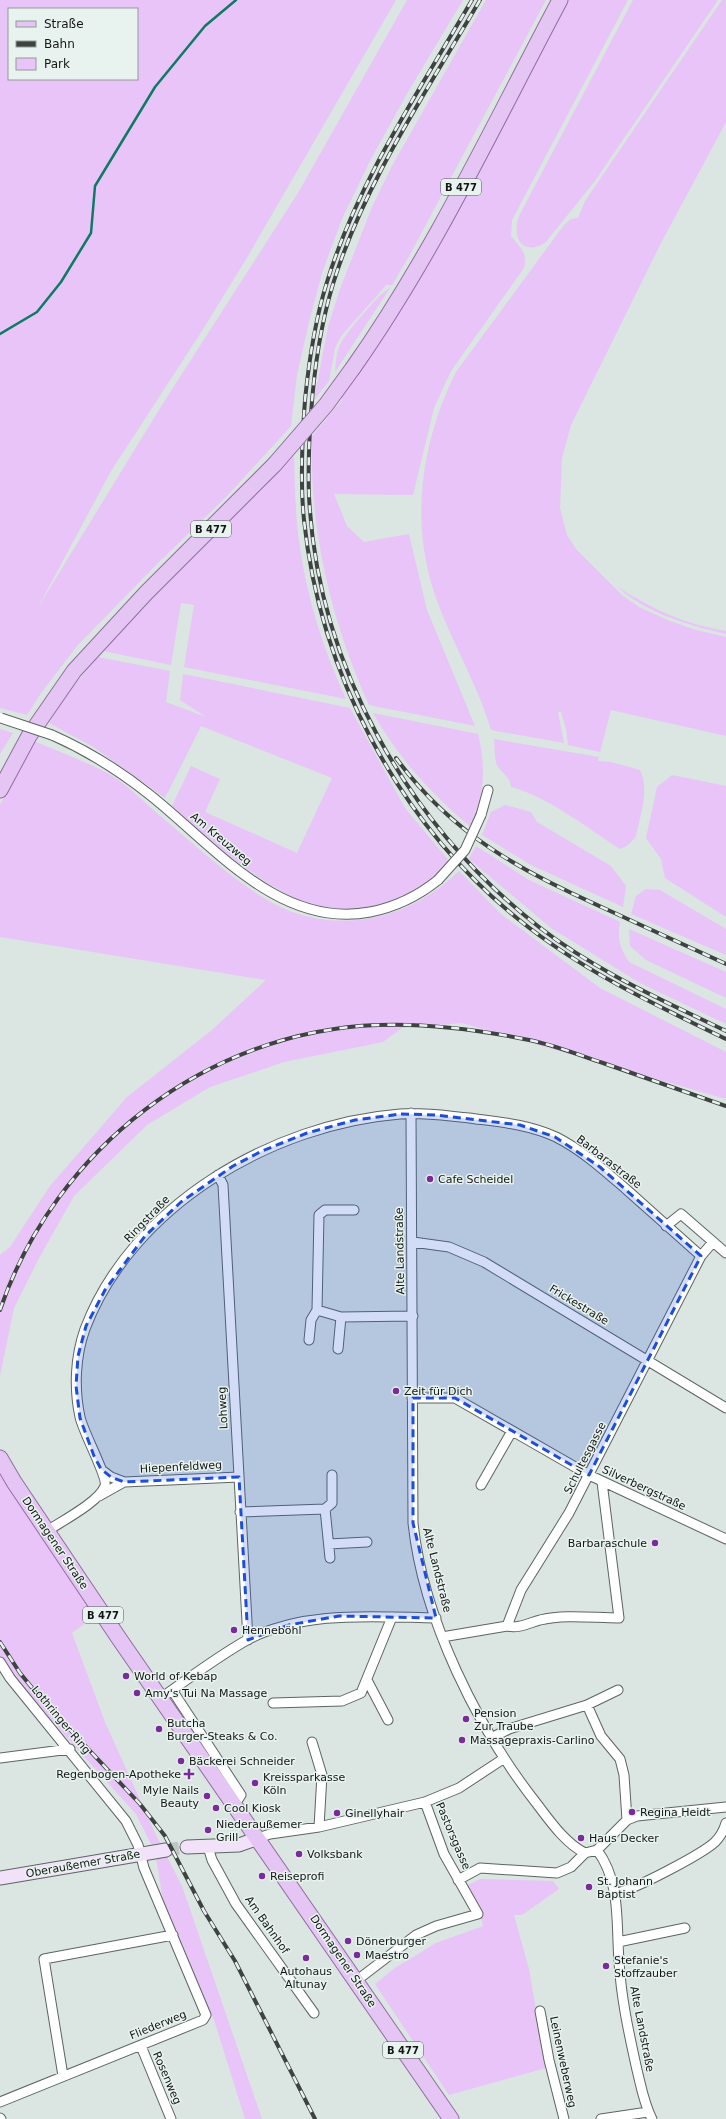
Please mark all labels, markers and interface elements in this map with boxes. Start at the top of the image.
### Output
legend [8,8,138,80]
text: Straße [44,17,84,31]
text: Bahn [44,37,75,51]
text: Park [44,57,70,71]
road number: B 477 [441,179,481,195]
road number: B 477 [191,521,231,537]
street label: Am Kreuzweg [188,810,254,868]
street label: Barbarastraße [574,1133,644,1192]
place label: Cafe Scheidel [438,1173,513,1186]
marker: Cafe Scheidel [425,1174,435,1184]
street label: Ringstraße [122,1193,173,1245]
street label: Alte Landstraße [393,1207,407,1295]
street label: Frickestraße [547,1282,611,1328]
place label: Zeit für Dich [404,1385,473,1398]
street label: Lohweg [215,1386,231,1430]
marker: Zeit für Dich [391,1386,401,1396]
street label: Schultesgasse [561,1420,609,1496]
street label: Hiepenfeldweg [140,1458,222,1476]
street label: Silverbergstraße [600,1463,688,1513]
street label: Dormagener Straße [19,1494,91,1592]
street label: Alte Landstraße [420,1526,454,1614]
place label: Barbaraschule [568,1537,647,1550]
marker: Barbaraschule [650,1538,660,1548]
road number: B 477 [83,1607,123,1623]
place label: Henneböhl [242,1624,302,1637]
marker: Henneböhl [229,1625,239,1635]
place label: World of Kebap [134,1670,217,1683]
marker: World of Kebap [121,1671,131,1681]
street label: Lothringer Ring [29,1683,93,1757]
place label: Amy's Tui Na Massage [145,1687,267,1700]
marker: Amy's Tui Na Massage [132,1688,142,1698]
place label: Pension Zur Traube [474,1707,534,1733]
marker: Pension Zur Traube [461,1714,471,1724]
place label: Butcha Burger-Steaks & Co. [167,1717,278,1743]
marker: Butcha Burger-Steaks & Co. [154,1724,164,1734]
place label: Massagepraxis-Carlino [470,1734,595,1747]
marker: Massagepraxis-Carlino [457,1735,467,1745]
place label: Bäckerei Schneider [189,1755,295,1768]
marker: Bäckerei Schneider [176,1756,186,1766]
place label: Regenbogen-Apotheke [56,1768,181,1781]
marker: Regenbogen-Apotheke [184,1769,194,1779]
place label: Kreissparkasse Köln [263,1771,345,1797]
marker: Kreissparkasse Köln [250,1778,260,1788]
place label: Myle Nails Beauty [143,1784,199,1810]
marker: Myle Nails Beauty [202,1791,212,1801]
street label: Pastorsgasse [433,1800,473,1872]
place label: Cool Kiosk [224,1802,281,1815]
marker: Cool Kiosk [211,1803,221,1813]
place label: Regina Heidt [640,1806,711,1819]
place label: Ginellyhair [345,1807,405,1820]
marker: Regina Heidt [627,1807,637,1817]
marker: Ginellyhair [332,1808,342,1818]
place label: Niederaußemer Grill [216,1818,302,1844]
marker: Niederaußemer Grill [203,1825,213,1835]
place label: Haus Decker [589,1832,659,1845]
marker: Haus Decker [576,1833,586,1843]
street label: Oberaußemer Straße [25,1847,142,1880]
place label: Volksbank [307,1848,363,1861]
marker: Volksbank [294,1849,304,1859]
place label: Reiseprofi [270,1870,324,1883]
marker: Reiseprofi [257,1871,267,1881]
place label: St. Johann Baptist [597,1875,653,1901]
marker: St. Johann Baptist [584,1882,594,1892]
street label: Am Bahnhof [242,1894,292,1957]
street label: Dormagener Straße [307,1912,379,2010]
place label: Dönerburger [356,1935,426,1948]
marker: Dönerburger [343,1936,353,1946]
place label: Maestro [365,1949,409,1962]
marker: Maestro [352,1950,362,1960]
marker: Autohaus Altunay [301,1953,311,1963]
place label: Stefanie's Stoffzauber [614,1954,678,1980]
marker: Stefanie's Stoffzauber [601,1961,611,1971]
place label: Autohaus Altunay [280,1965,332,1991]
street label: Alte Landstraße [627,1985,657,2073]
street label: Fliederweg [128,2008,188,2042]
street label: Leinenweberweg [547,2015,579,2109]
road number: B 477 [383,2042,423,2058]
street label: Rosenweg [150,2050,184,2106]

